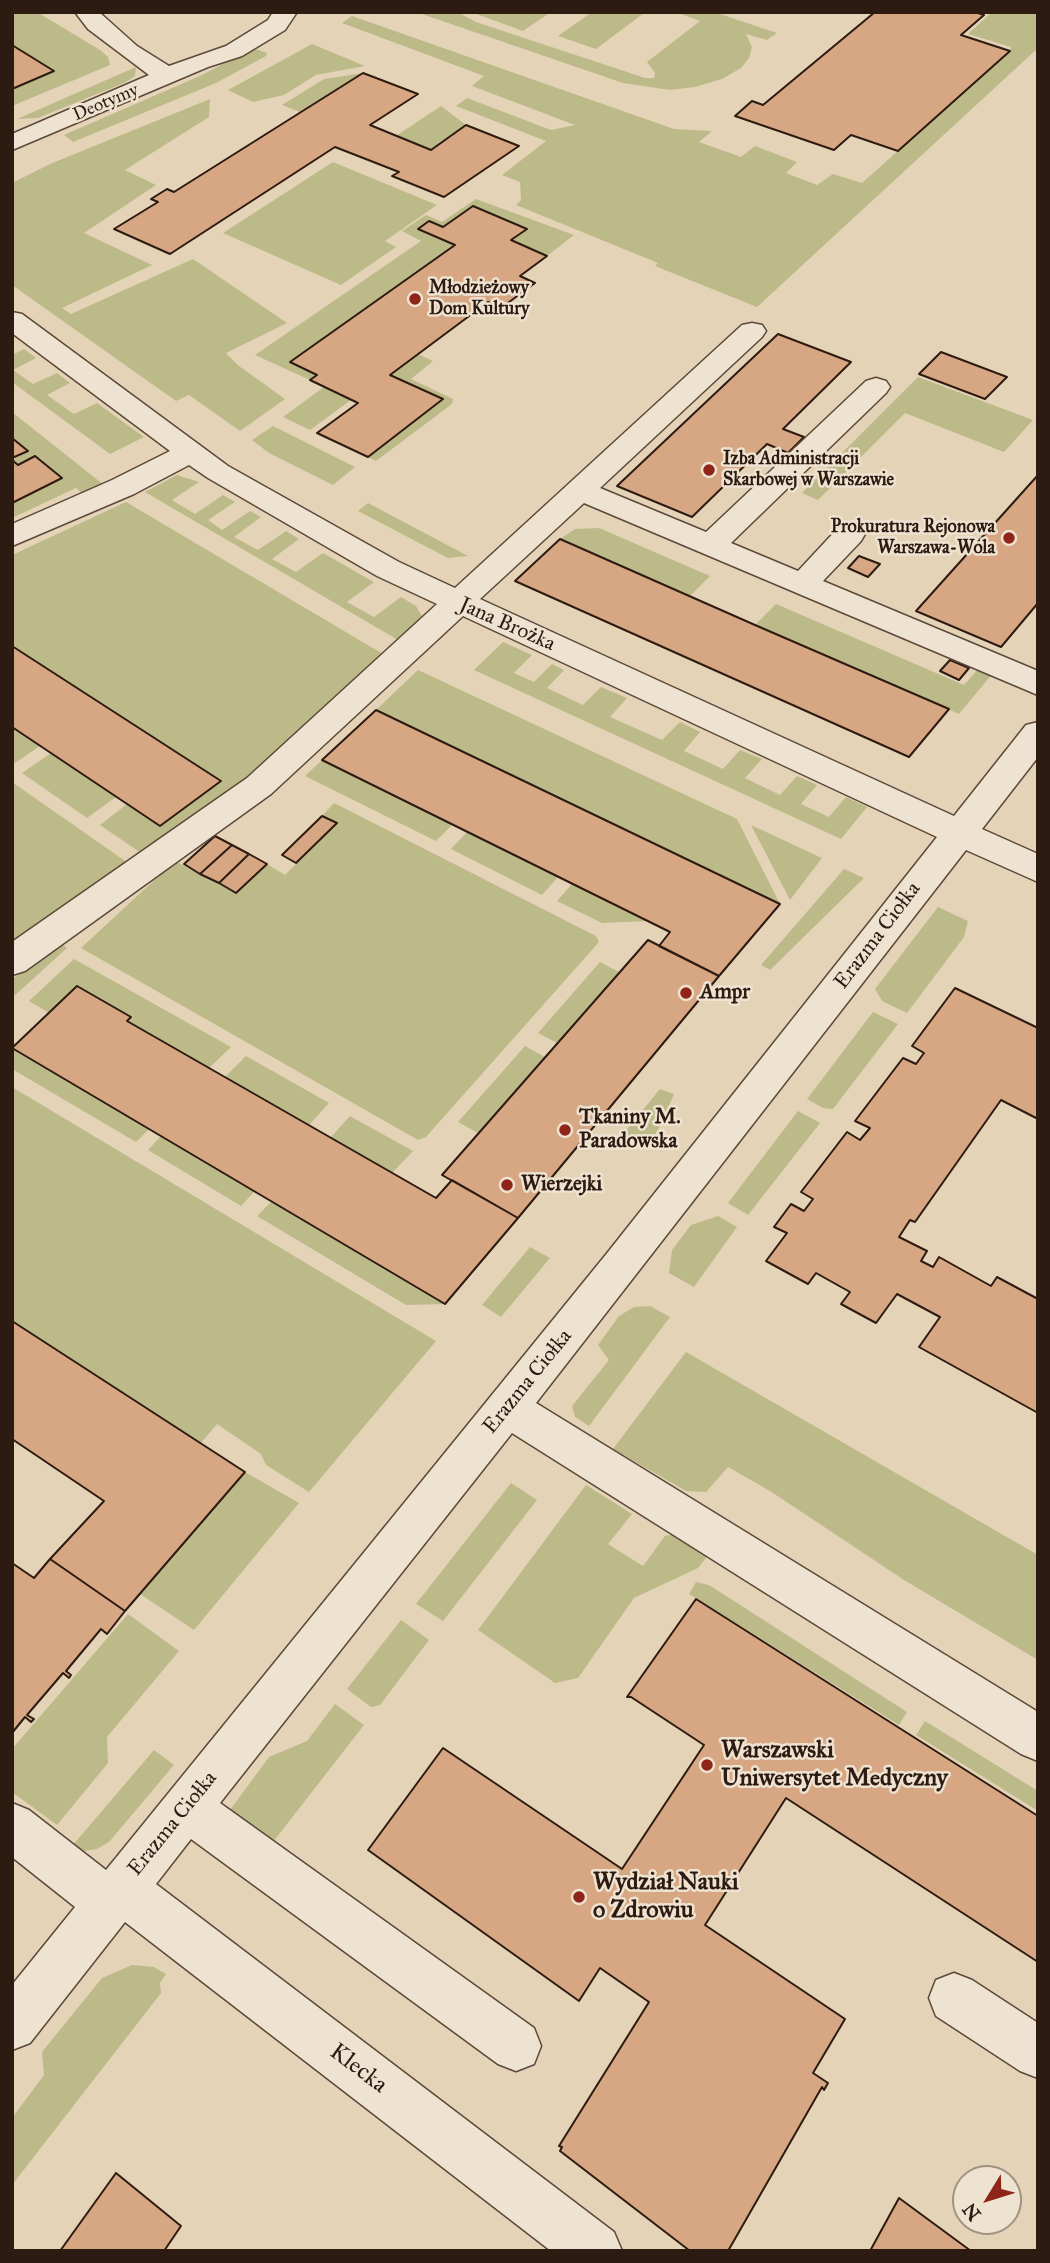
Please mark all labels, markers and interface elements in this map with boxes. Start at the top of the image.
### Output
street label: Deotymy [70,80,142,126]
place label: Młodzieżowy Dom Kultury [429,278,529,320]
marker: Młodzieżowy Dom Kultury [407,291,423,307]
place label: Izba Administracji Skarbowej w Warszawie [723,449,894,491]
marker: Izba Administracji Skarbowej w Warszawie [701,462,717,478]
place label: Prokuratura Rejonowa Warszawa-Wola [831,517,995,560]
marker: Prokuratura Rejonowa Warszawa-Wola [1001,530,1017,546]
street label: Jana Brożka [455,593,559,657]
street label: Erazma Ciołka [830,878,926,994]
place label: Ampr [700,980,750,1006]
marker: Ampr [678,985,694,1001]
place label: Tkaniny M. Paradowska [579,1105,681,1155]
marker: Tkaniny M. Paradowska [557,1122,573,1138]
place label: Wierzejki [521,1172,602,1198]
marker: Wierzejki [499,1177,515,1193]
street label: Erazma Ciołka [478,1325,578,1439]
place label: Warszawski Uniwersytet Medyczny [721,1737,948,1793]
marker: Warszawski Uniwersytet Medyczny [699,1757,715,1773]
street label: Erazma Ciołka [123,1767,223,1881]
place label: Wydział Nauki o Zdrowiu [593,1869,739,1925]
marker: Wydział Nauki o Zdrowiu [571,1889,587,1905]
street label: Klecka [323,2038,393,2100]
north arrow [952,2165,1022,2235]
text: N [958,2199,986,2225]

